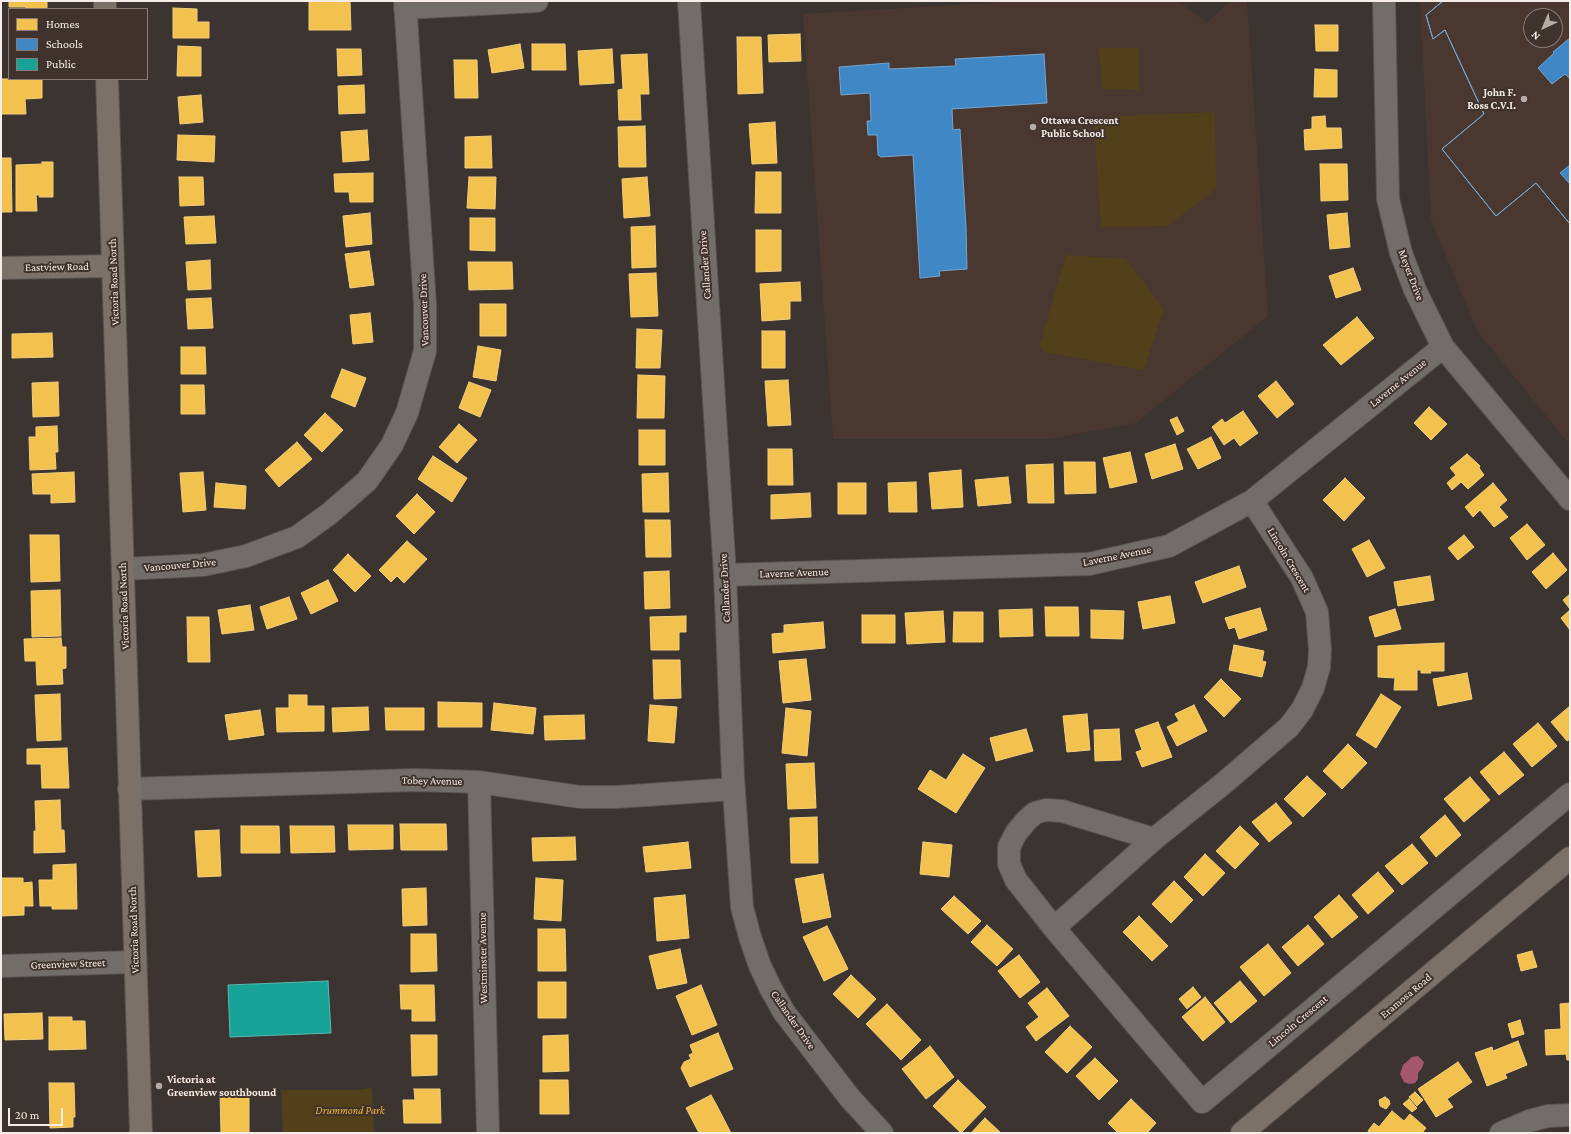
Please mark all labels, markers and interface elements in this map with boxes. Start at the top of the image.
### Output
legend [8,8,148,80]
north arrow [1523,8,1563,48]
text: Homes [46,17,79,31]
text: N [1528,29,1542,43]
text: Schools [46,37,83,51]
text: Public [46,57,76,71]
place label: John F. Ross C.V.I. [1467,86,1516,112]
marker: John F. Ross C.V.I. [1519,94,1529,104]
place label: Ottawa Crescent Public School [1041,114,1119,140]
marker: Ottawa Crescent Public School [1028,122,1038,132]
street label: Callander Drive [696,230,714,300]
street label: Victoria Road North [106,238,122,326]
street label: Meyer Drive [1395,248,1427,302]
street label: Eastview Road [25,260,89,274]
street label: Vancouver Drive [416,274,432,346]
street label: Laverne Avenue [1367,356,1429,410]
street label: Lincoln Crescent [1264,525,1314,595]
street label: Laverne Avenue [1082,543,1152,569]
street label: Callander Drive [717,553,733,623]
street label: Vancouver Drive [143,555,217,575]
street label: Victoria Road North [116,562,132,650]
street label: Laverne Avenue [759,565,829,581]
street label: Tobey Avenue [401,774,463,788]
street label: Victoria Road North [126,886,142,974]
street label: Westminster Avenue [476,912,490,1004]
street label: Greenview Street [30,956,106,972]
street label: Eramosa Road [1378,971,1434,1021]
street label: Callander Drive [768,988,818,1052]
street label: Lincoln Crescent [1266,992,1330,1050]
place label: Victoria at Greenview southbound [167,1073,276,1099]
marker: Victoria at Greenview southbound [154,1081,164,1091]
scale bar [10,1100,65,1126]
park label: Drummond Park [315,1104,385,1118]
text: 20 m [15,1108,39,1122]

